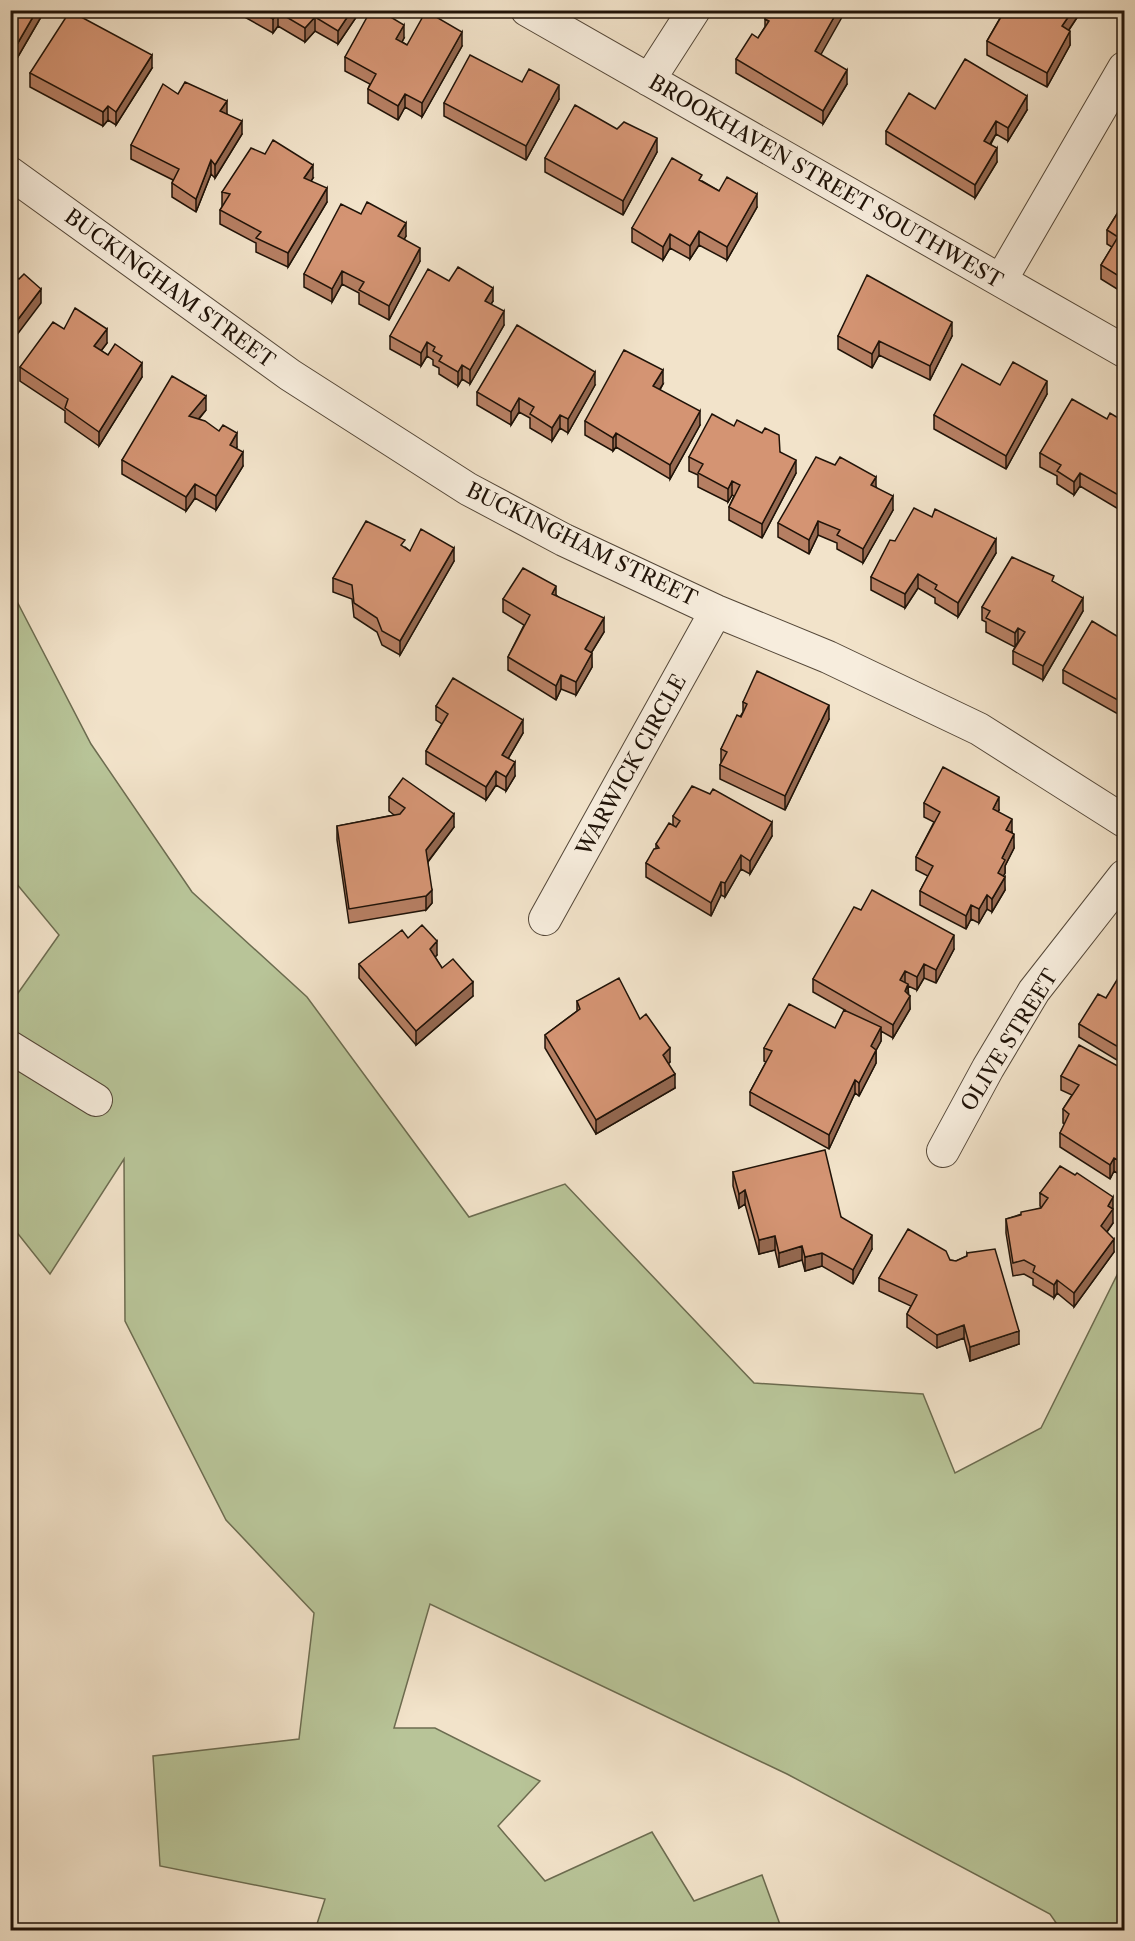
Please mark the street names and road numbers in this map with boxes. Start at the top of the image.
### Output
street label: BROOKHAVEN STREET SOUTHWEST [645,69,1007,293]
street label: BUCKINGHAM STREET [60,203,280,373]
street label: BUCKINGHAM STREET [462,477,702,611]
street label: WARWICK CIRCLE [570,670,691,861]
street label: OLIVE STREET [955,964,1063,1116]

